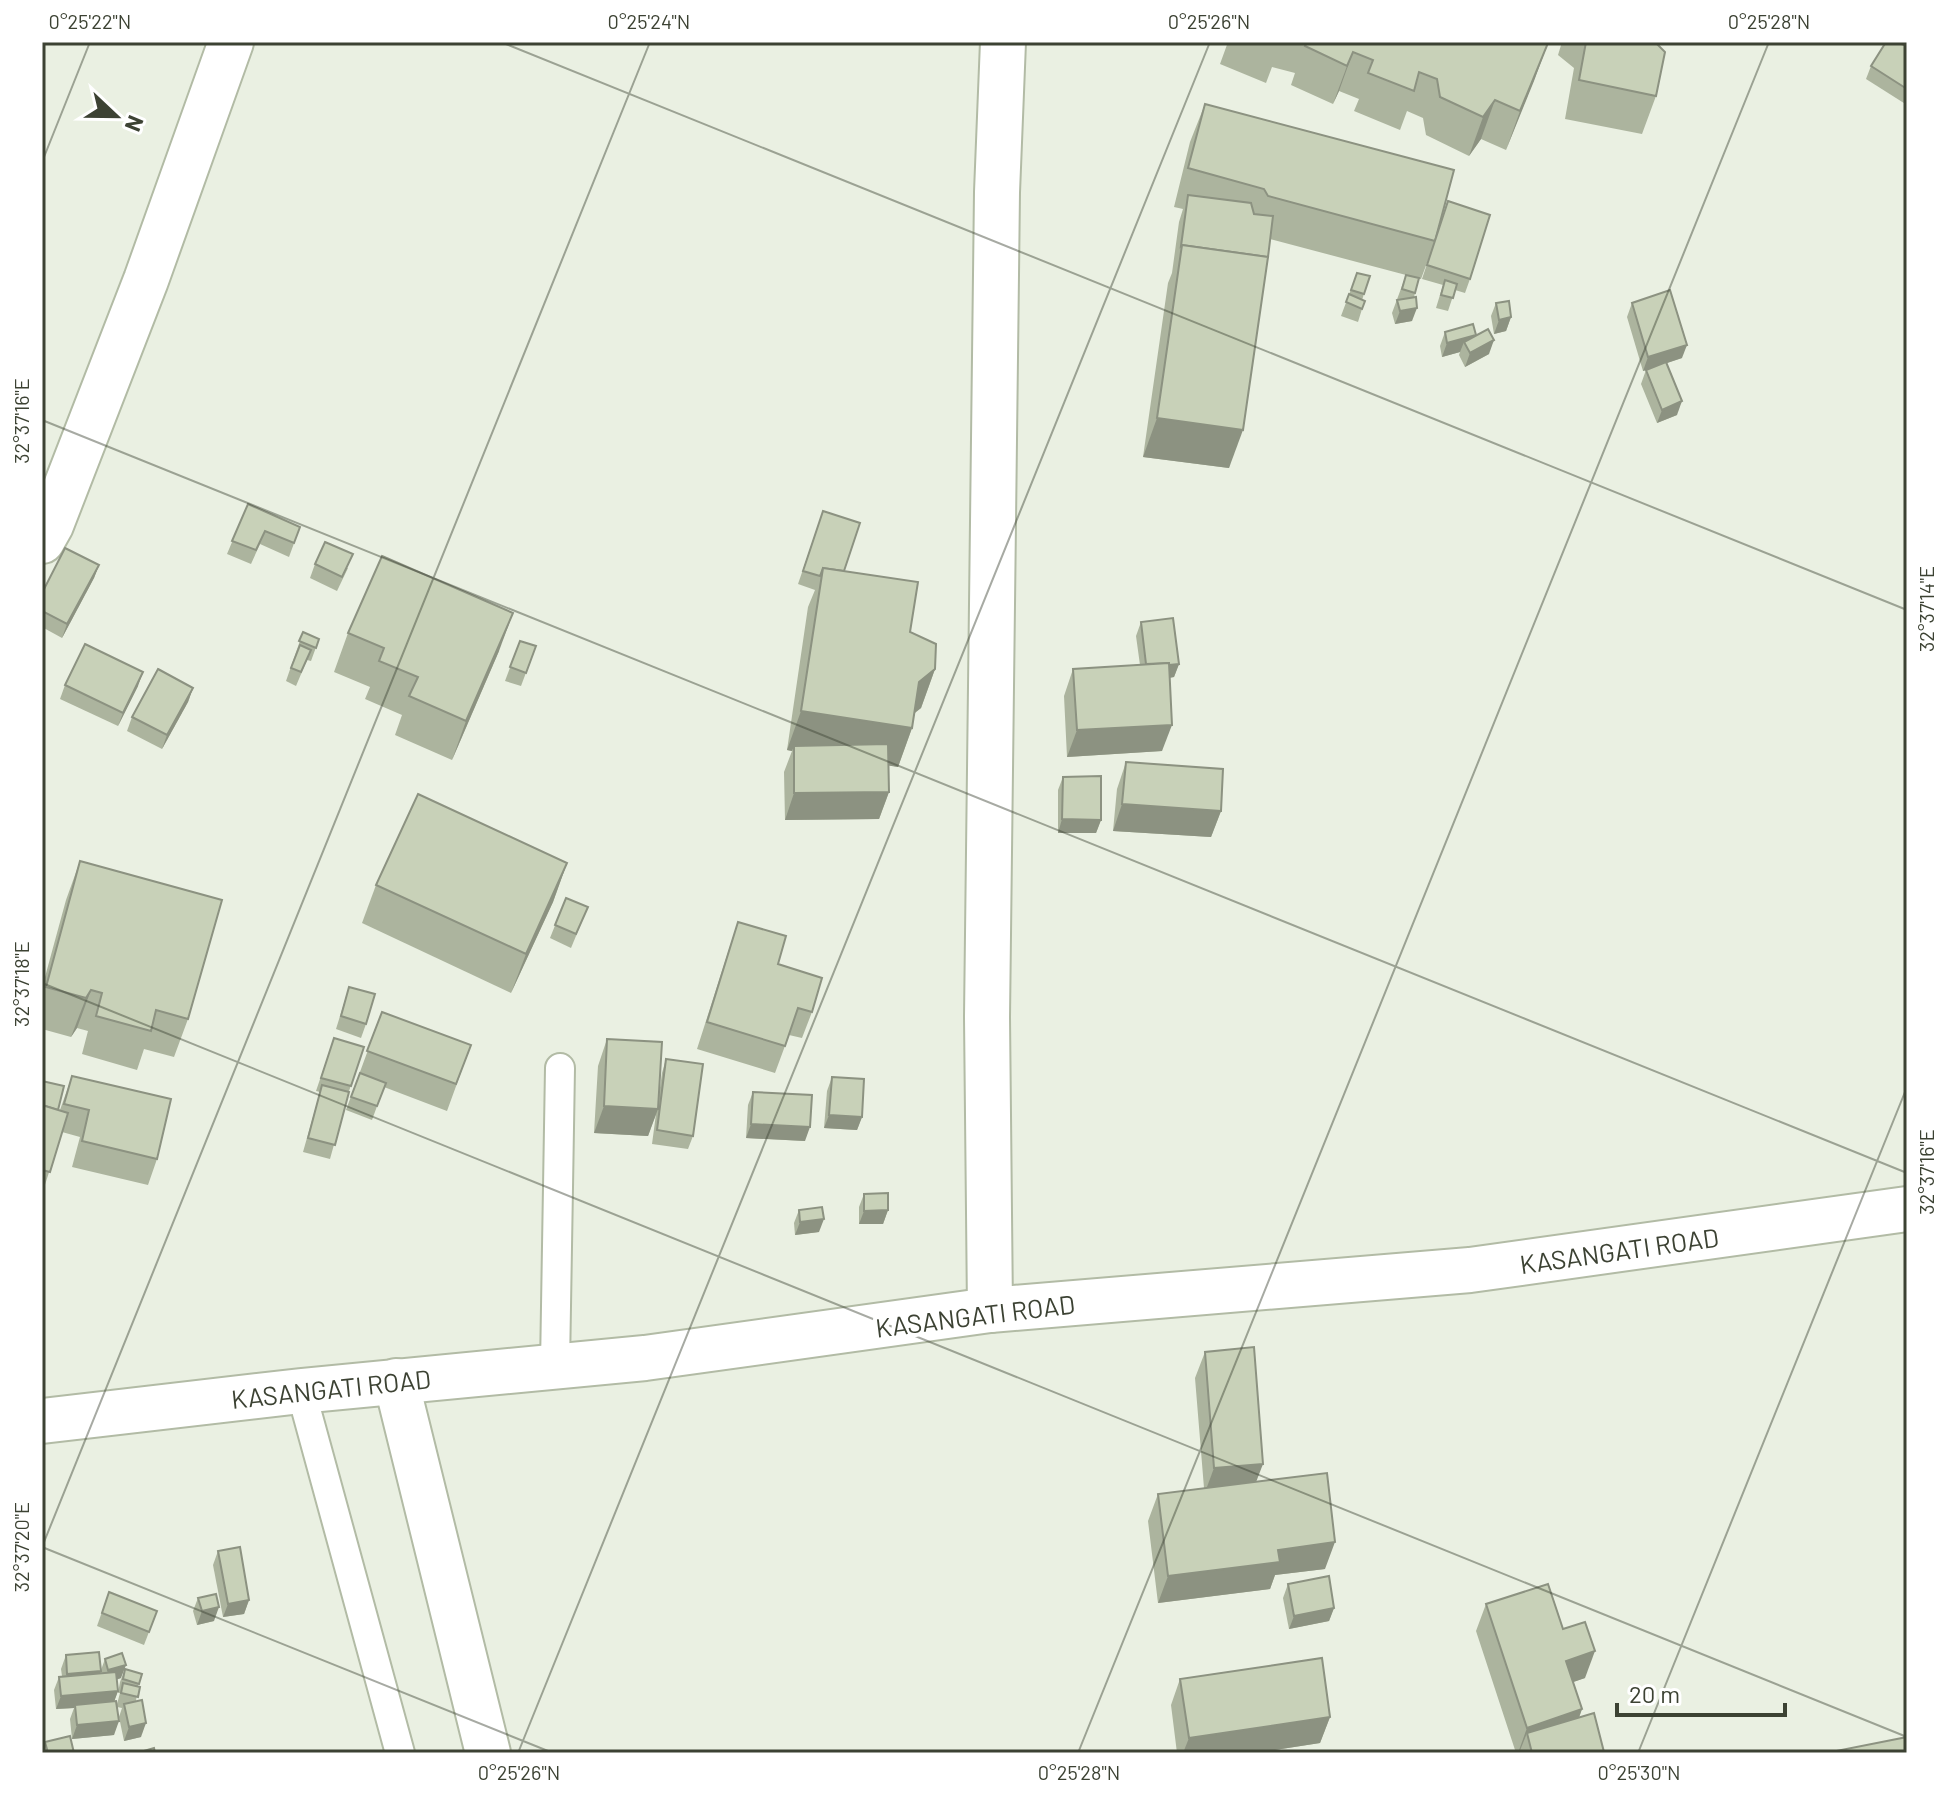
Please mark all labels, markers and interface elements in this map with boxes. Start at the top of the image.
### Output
text: 0°25'22"N [49,9,131,33]
text: 0°25'24"N [608,9,690,33]
text: 0°25'26"N [1168,9,1250,33]
text: 0°25'28"N [1728,9,1810,33]
north arrow [76,76,156,156]
text: N [121,112,150,136]
text: 32°37'16"E [9,378,33,464]
text: 32°37'14"E [1914,566,1938,652]
text: 32°37'18"E [9,941,33,1027]
text: 32°37'16"E [1914,1129,1938,1215]
street label: KASANGATI ROAD [1518,1221,1720,1279]
street label: KASANGATI ROAD [874,1287,1076,1343]
street label: KASANGATI ROAD [230,1362,432,1414]
text: 32°37'20"E [9,1502,33,1592]
scale bar [1617,1667,1785,1717]
text: 20 m [1629,1679,1680,1708]
text: 0°25'26"N [478,1760,560,1784]
text: 0°25'28"N [1038,1760,1120,1784]
text: 0°25'30"N [1598,1760,1680,1784]

